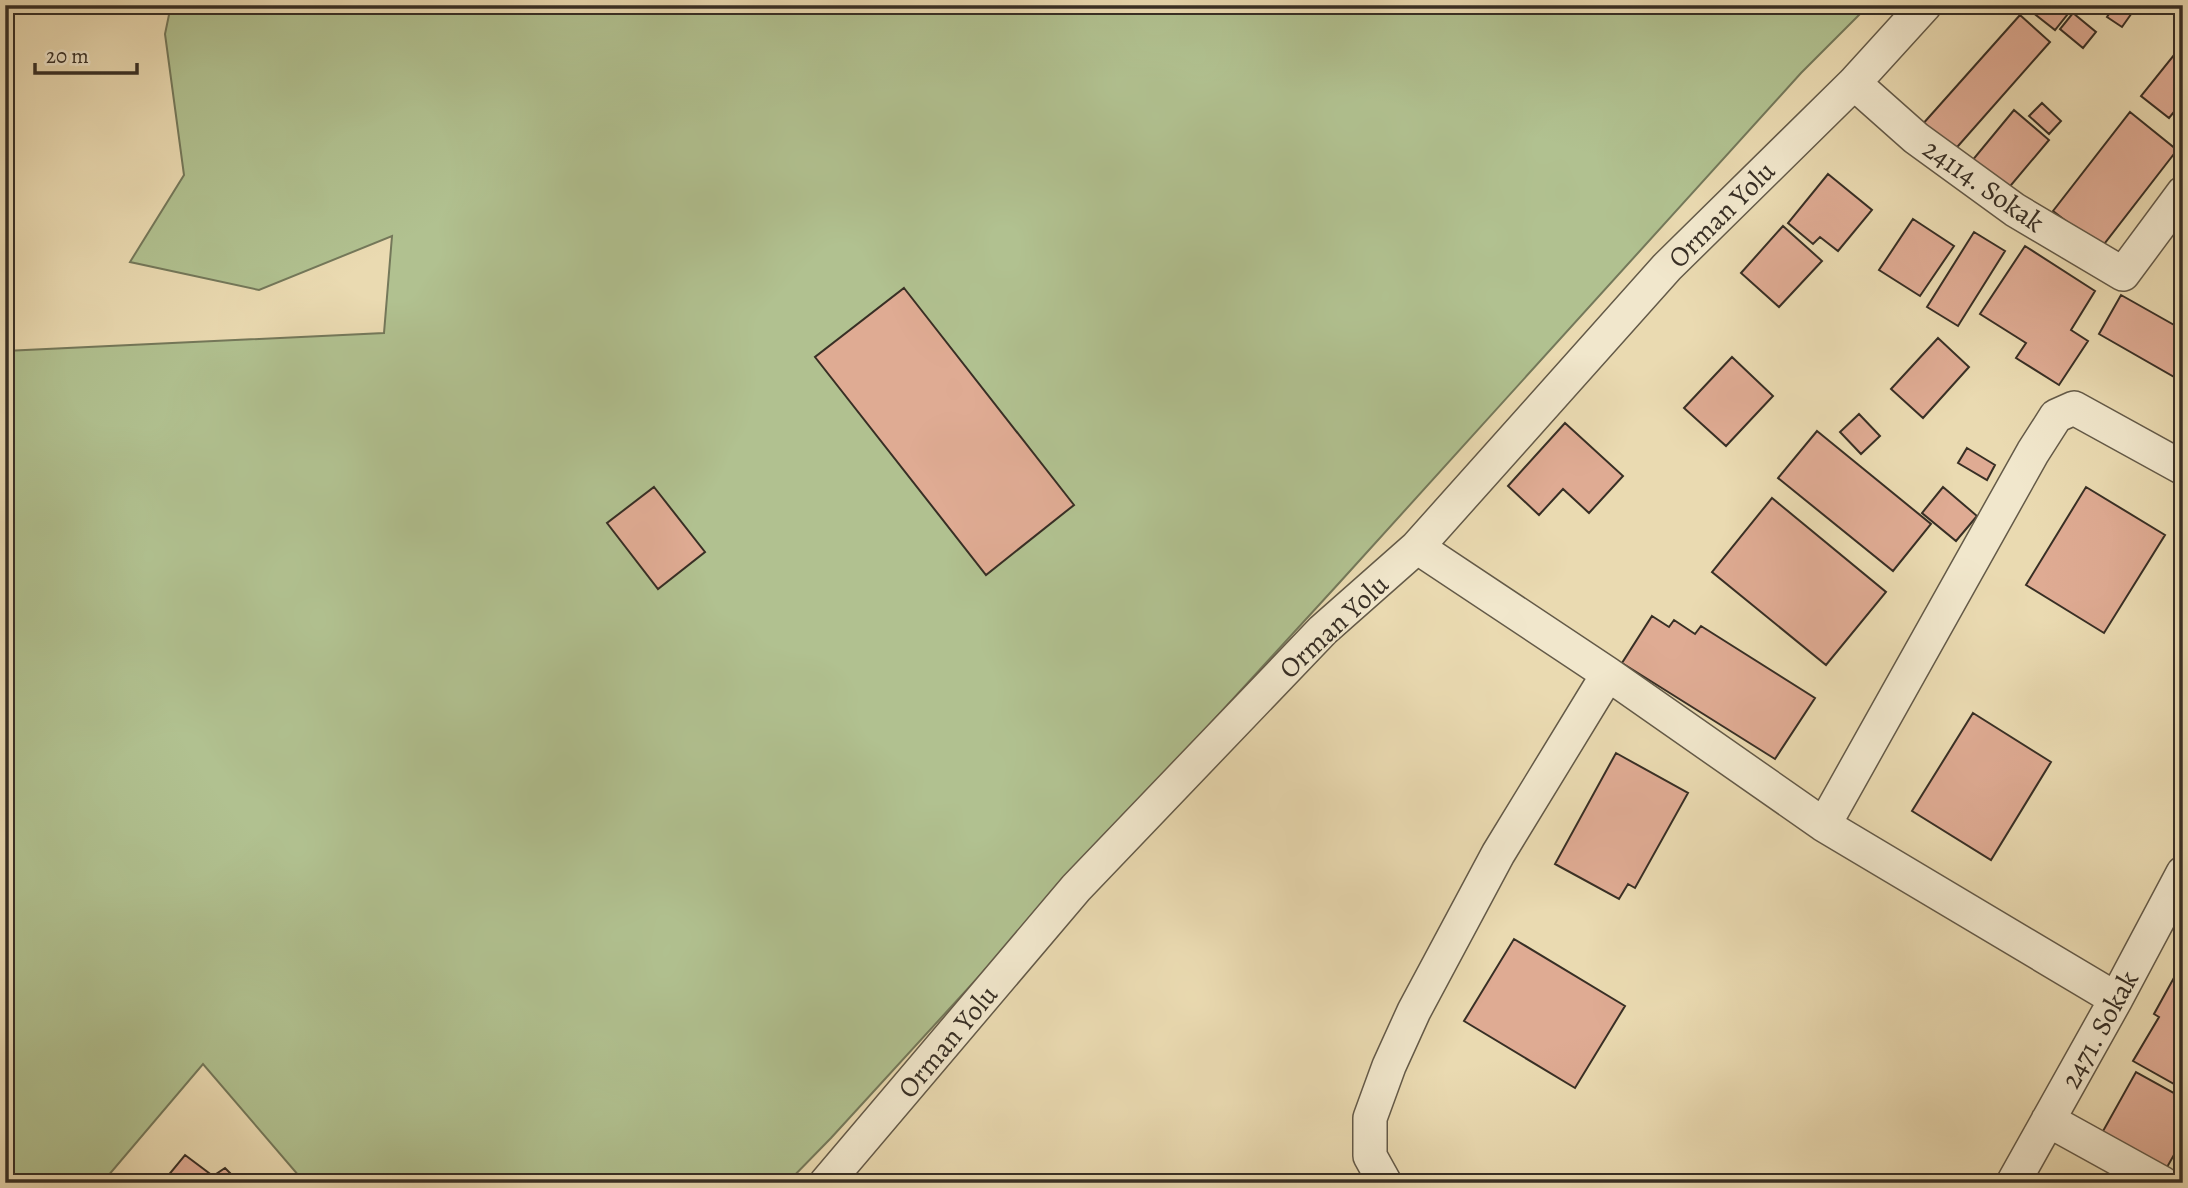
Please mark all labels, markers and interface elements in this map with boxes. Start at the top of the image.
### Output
scale bar [35,32,136,76]
text: 20 m [46,42,89,70]
street label: 24114. Sokak [1915,130,2052,242]
street label: Orman Yolu [1660,152,1784,277]
street label: Orman Yolu [1271,565,1397,687]
street label: 2471. Sokak [2052,964,2148,1095]
street label: Orman Yolu [889,976,1007,1106]

